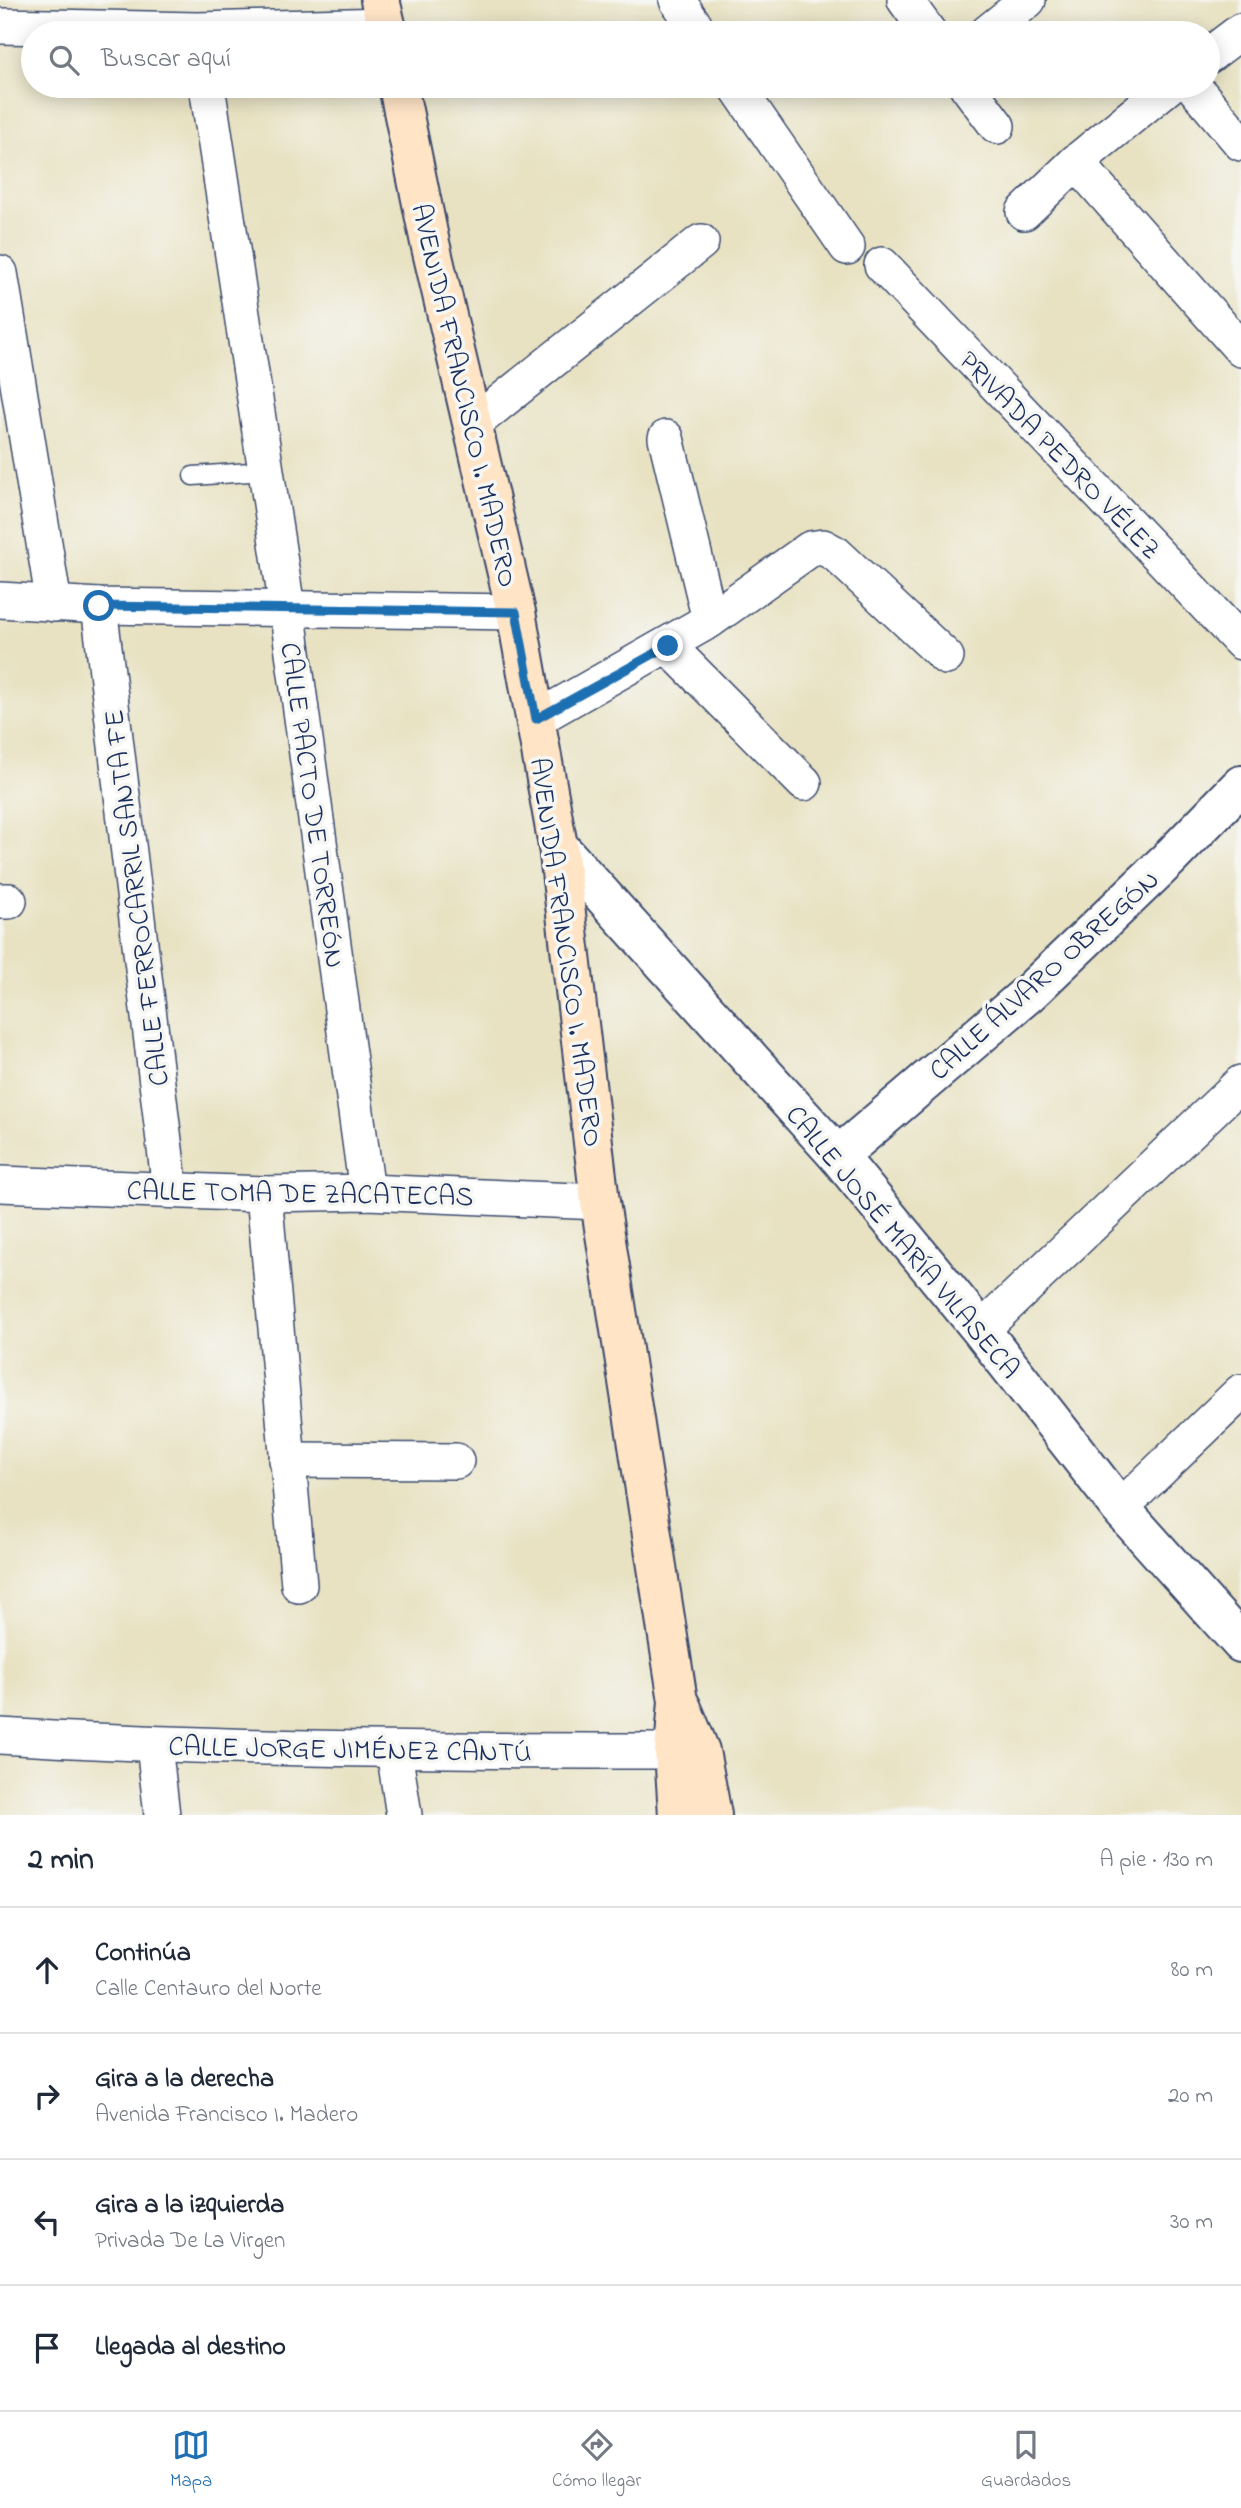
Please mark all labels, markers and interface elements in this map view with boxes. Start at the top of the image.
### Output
search box [21,21,1220,98]
icon: search [45,41,83,79]
text: Buscar aquí [101,41,231,79]
street label: AVENIDA FRANCISCO I. MADERO [398,200,527,592]
street label: PRIVADA PEDRO VÉLEZ [948,343,1169,570]
route start [83,590,114,621]
route end [652,630,683,661]
street label: CALLE PACTO DE TORREÓN [267,640,354,971]
street label: CALLE FERROCARRIL SANTA FE [95,707,182,1088]
street label: AVENIDA FRANCISCO I. MADERO [517,755,612,1150]
street label: CALLE ÁLVARO OBREGÓN [921,862,1170,1092]
street label: CALLE JOSÉ MARÍA VILASECA [774,1097,1028,1389]
street label: CALLE TOMA DE ZACATECAS [126,1172,474,1219]
street label: CALLE JORGE JIMÉNEZ CANTÚ [168,1728,532,1775]
text: 2 min [28,1839,94,1883]
text: A pie · 130 m [1099,1844,1213,1877]
text: Continúa [95,1935,191,1973]
icon: ahead [28,1951,66,1989]
text: 80 m [1171,1954,1213,1987]
text: Calle Centauro del Norte [95,1973,322,2006]
text: Gira a la derecha [95,2061,274,2099]
icon: right [28,2077,66,2115]
text: 20 m [1168,2080,1213,2113]
text: Avenida Francisco I. Madero [95,2099,358,2132]
text: Gira a la izquierda [95,2187,284,2225]
icon: left [28,2203,66,2241]
text: 30 m [1170,2206,1213,2239]
text: Privada De La Virgen [95,2225,285,2258]
icon: arrive [28,2329,66,2367]
text: Llegada al destino [95,2329,286,2367]
tab: Mapa [170,2426,212,2495]
tab: Cómo llegar [552,2426,641,2495]
tab: Guardados [981,2426,1071,2495]

